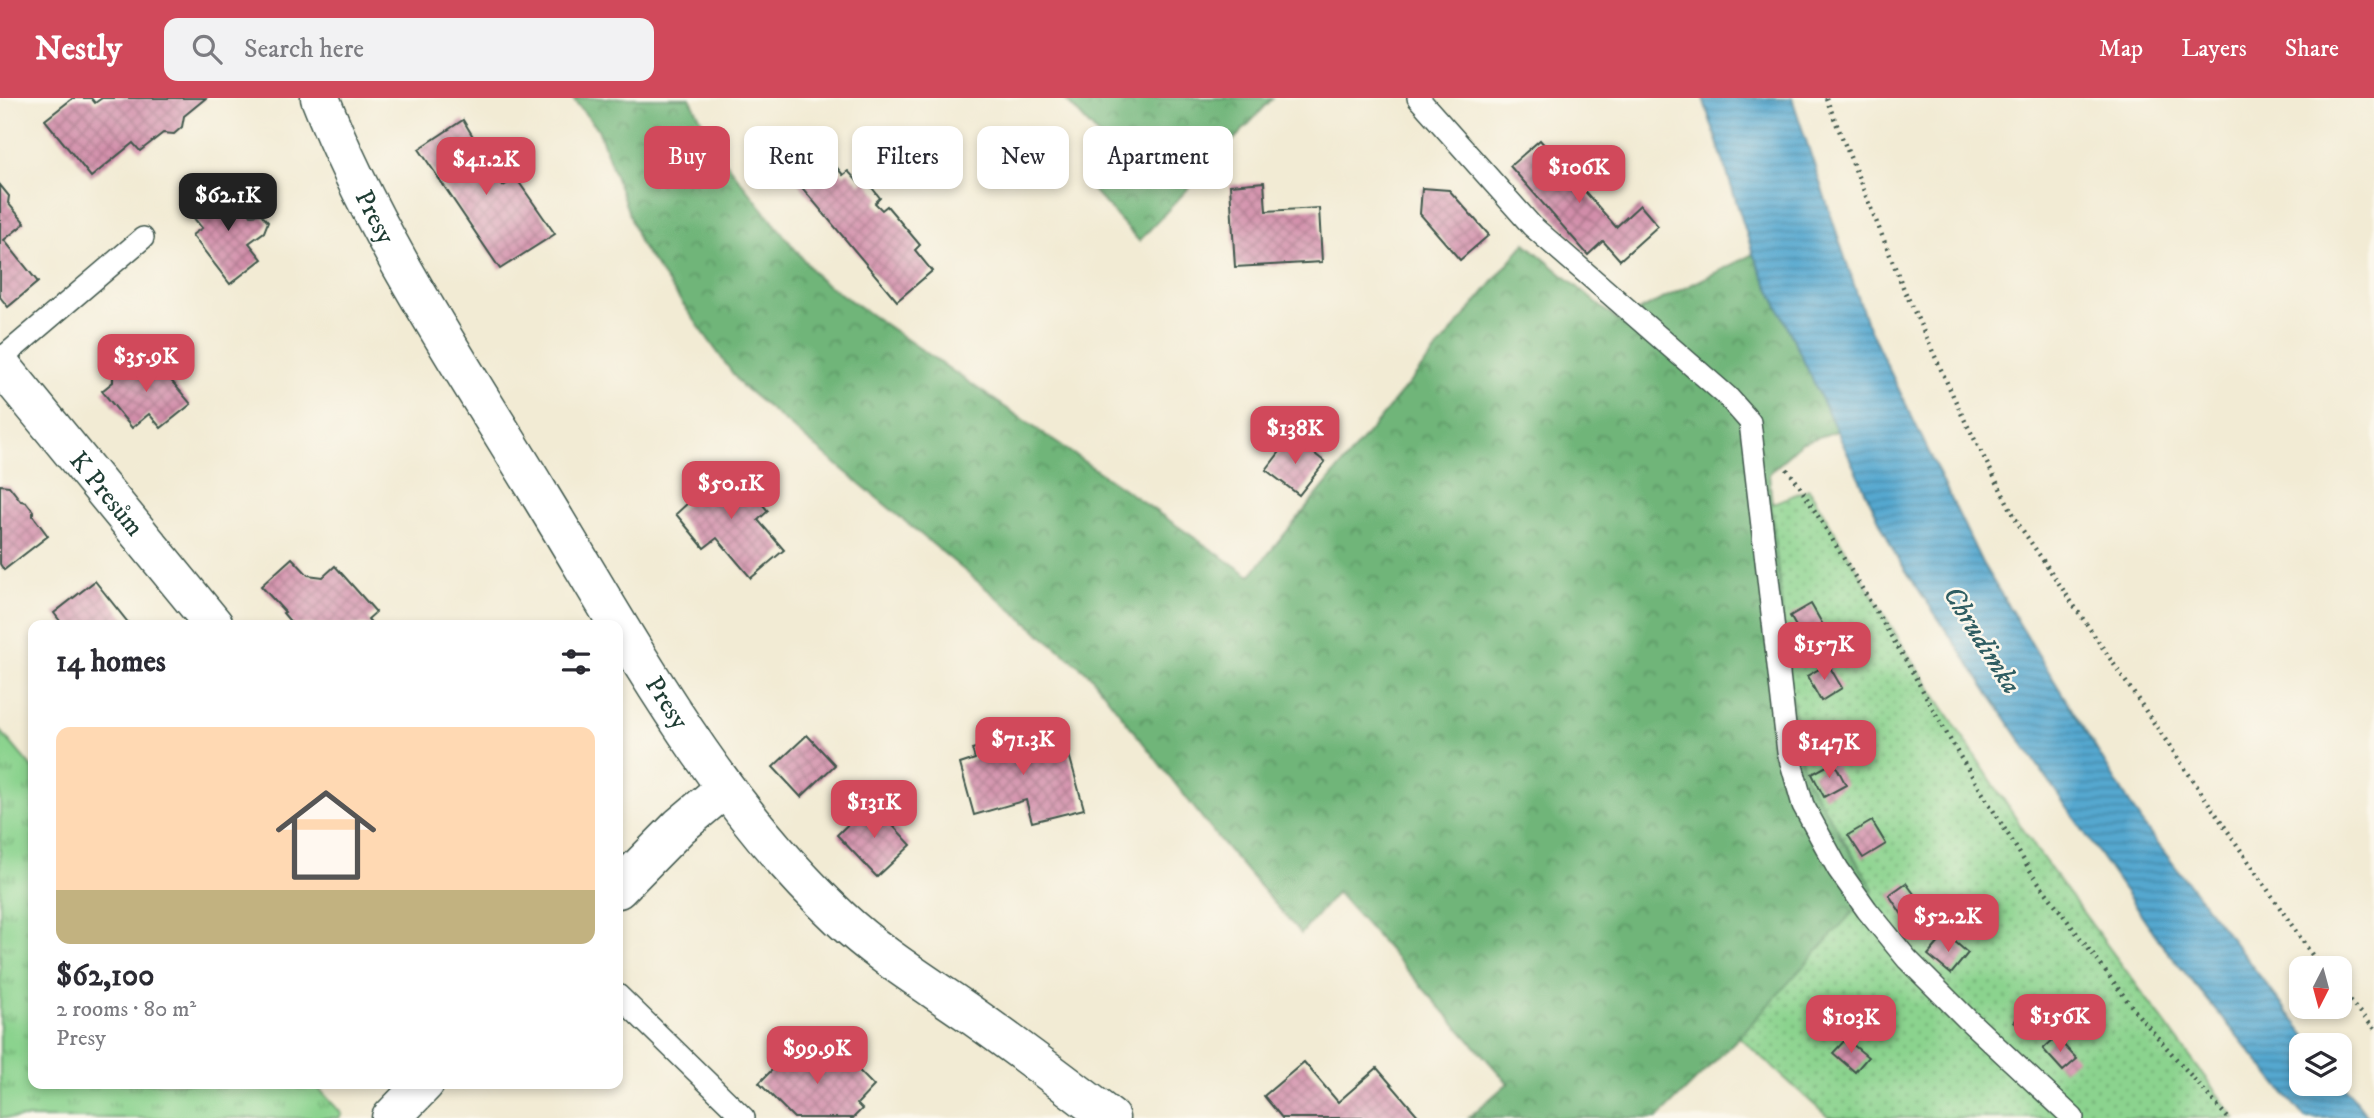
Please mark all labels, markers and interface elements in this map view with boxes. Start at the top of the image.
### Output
search box [164,18,654,81]
text: Nestly [35,29,122,70]
icon: search [188,30,226,68]
text: Search here [244,33,364,66]
text: Map [2099,34,2143,64]
text: Layers [2181,34,2247,64]
text: Share [2285,34,2339,64]
chip: Buy [644,126,730,189]
chip: Rent [744,126,838,189]
chip: Filters [852,126,963,189]
chip: New [977,126,1069,189]
chip: Apartment [1083,126,1233,189]
pin: $41.2K [429,138,543,197]
text: $41.2K [452,145,520,174]
pin: $106K [1530,146,1628,205]
text: $106K [1548,153,1610,182]
pin: $62.1K [171,174,285,233]
text: $62.1K [195,181,261,210]
street label: Presy [347,184,403,250]
pin: $35.9K [89,334,203,394]
text: $35.9K [114,342,178,371]
pin: $138K [1246,406,1344,466]
text: $138K [1266,414,1324,443]
street label: K Presům [62,445,151,543]
pin: $50.1K [674,462,788,521]
text: $50.1K [698,469,764,498]
water label: Chrudimka [1935,579,2029,701]
pin: $157K [1775,622,1873,682]
text: $157K [1794,630,1854,659]
icon: filters [557,643,595,681]
text: 14 homes [56,644,166,681]
street label: Presy [638,670,697,736]
pin: $71.3K [966,718,1080,777]
pin: $147K [1780,720,1878,780]
text: $71.3K [991,725,1055,754]
text: $147K [1798,728,1860,757]
icon: home [263,772,389,898]
pin: $131K [825,780,923,840]
text: $131K [847,788,901,817]
pin: $52.2K [1891,894,2005,954]
text: $52.2K [1914,902,1982,931]
north arrow [2289,956,2352,1018]
map controls [2289,956,2352,1096]
text: $62,100 [56,958,154,995]
text: 2 rooms · 80 m² [56,995,196,1024]
pin: $156K [2011,995,2109,1054]
pin: $103K [1802,996,1900,1055]
text: $156K [2030,1002,2090,1031]
text: $103K [1822,1003,1880,1032]
text: Presy [56,1024,106,1053]
pin: $99.9K [760,1026,874,1086]
button: layers [2289,1033,2352,1096]
text: $99.9K [783,1034,851,1063]

